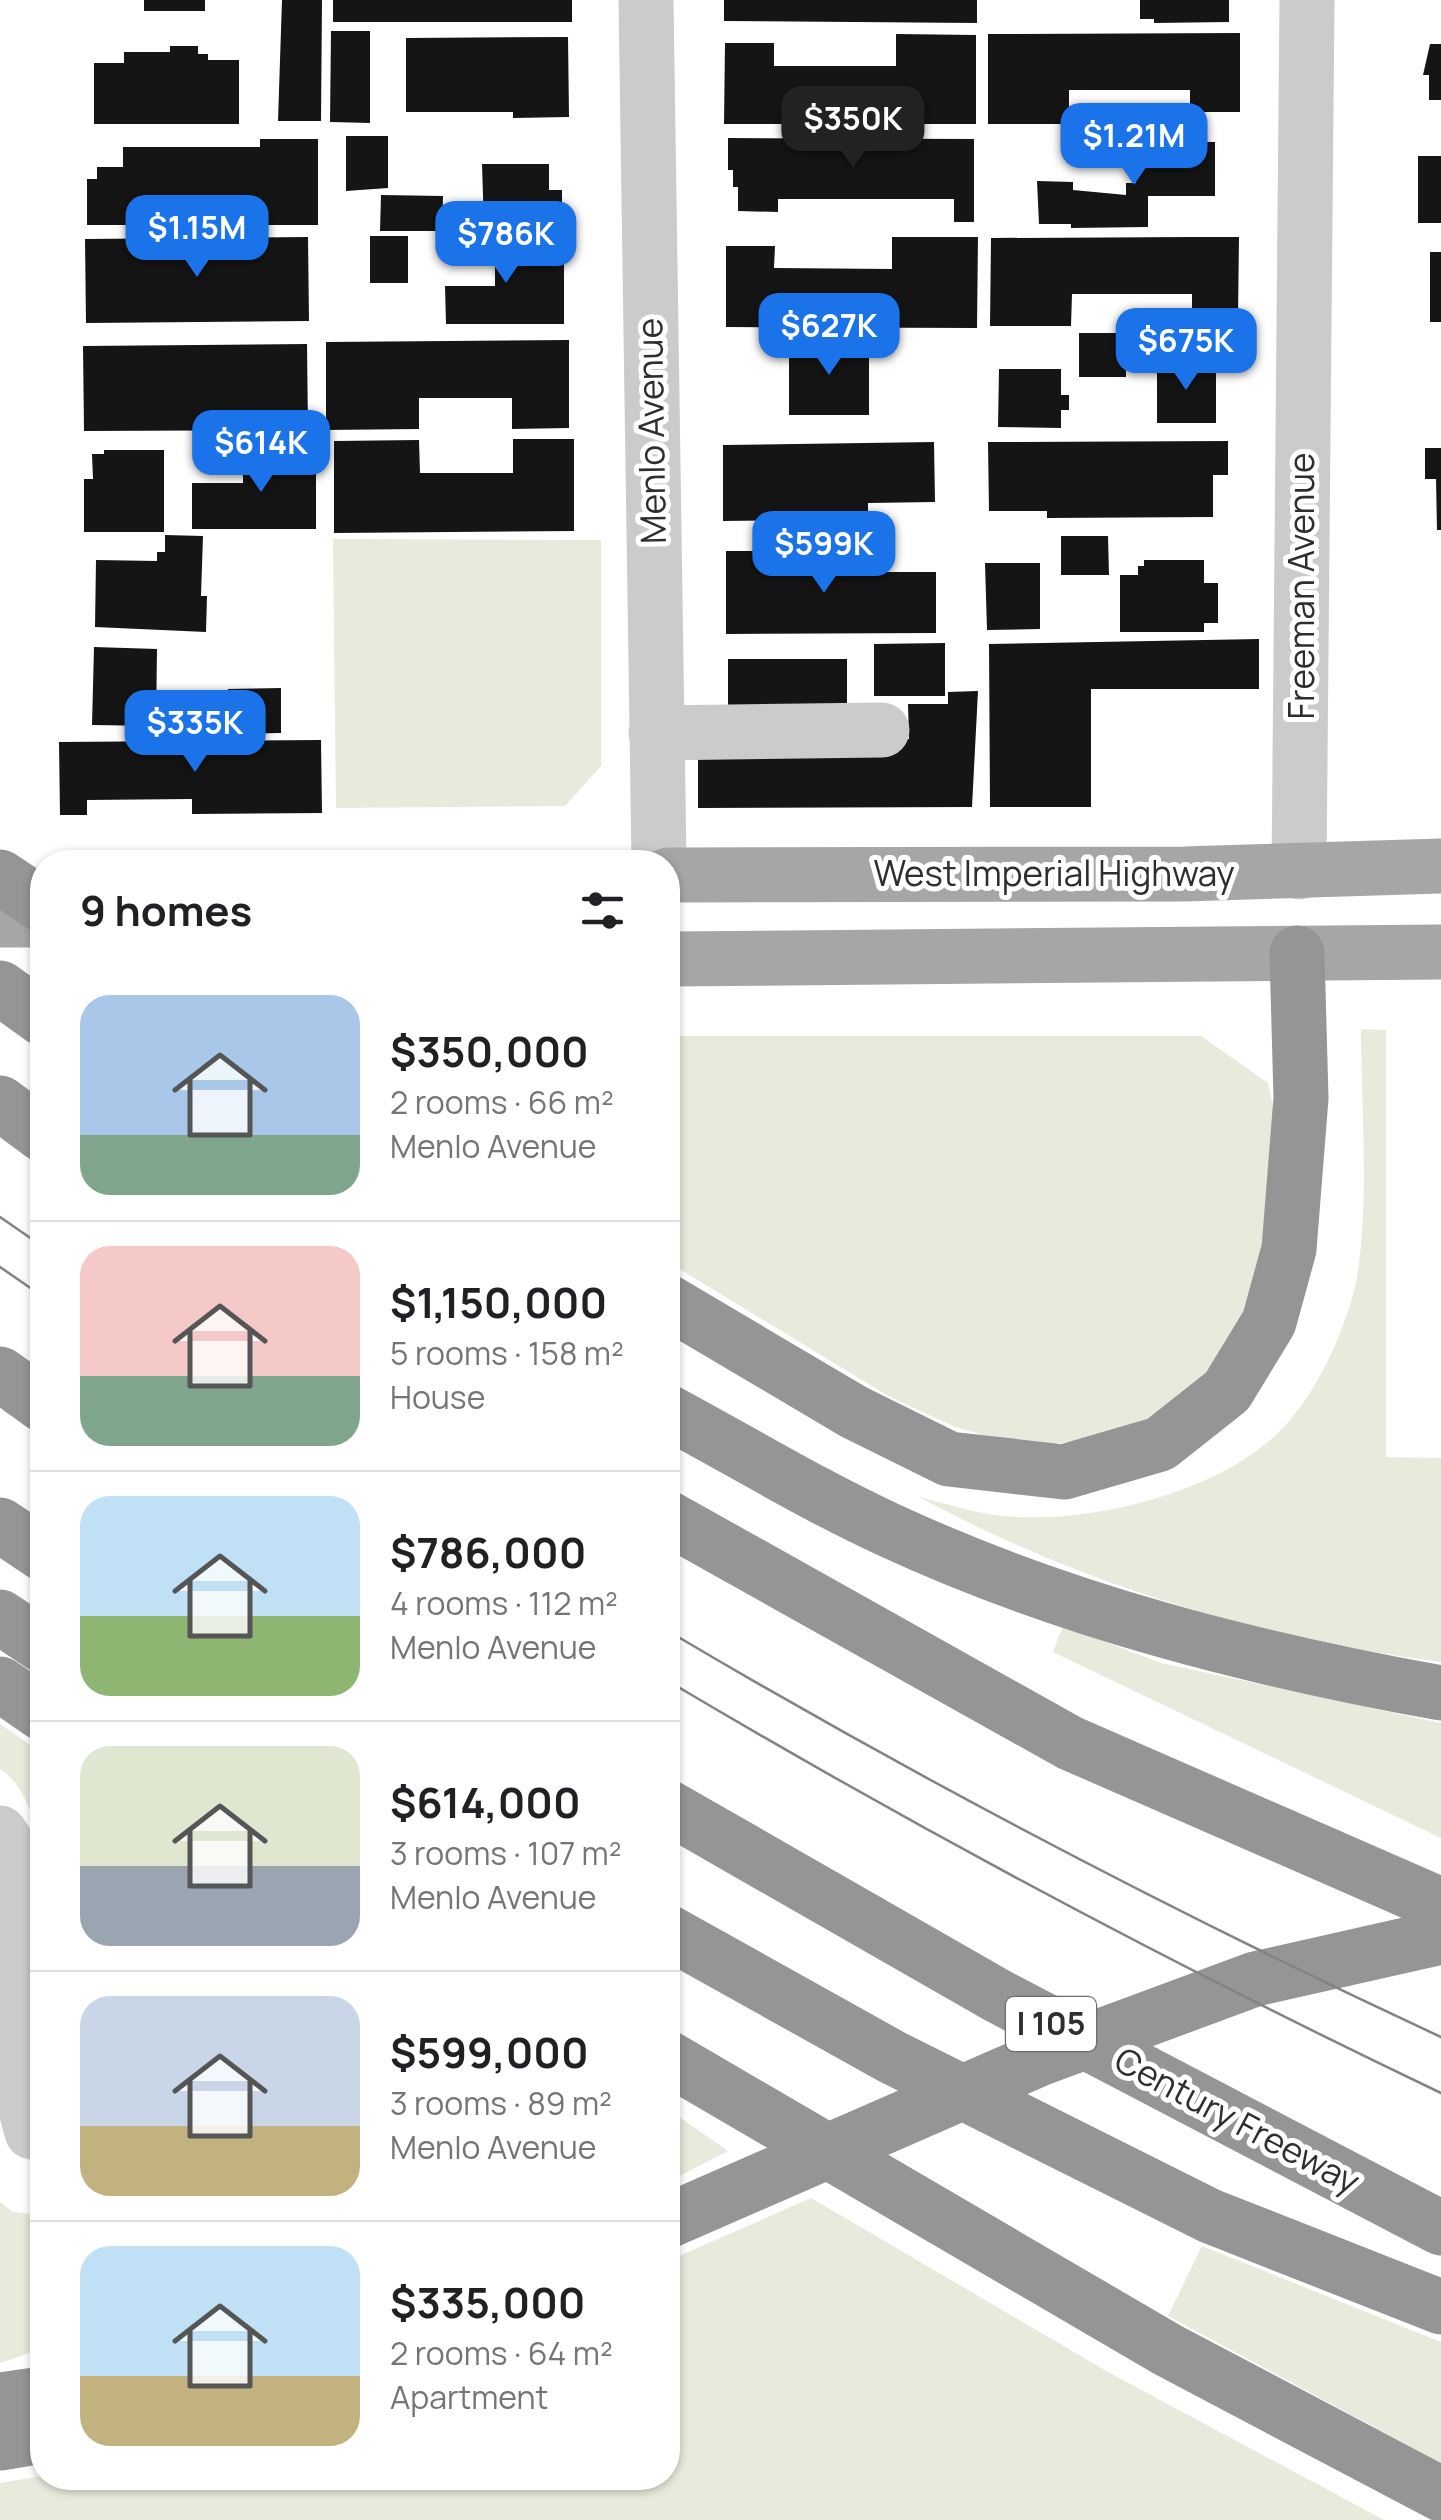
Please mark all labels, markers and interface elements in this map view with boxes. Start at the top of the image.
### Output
pin: $350K [783,86,923,171]
text: $350K [803,96,903,140]
pin: $1.21M [1053,103,1215,188]
text: $1.21M [1083,113,1185,157]
pin: $1.15M [116,195,278,280]
pin: $786K [436,201,576,286]
text: $1.15M [148,205,246,249]
text: $786K [457,211,555,255]
pin: $627K [759,293,899,378]
text: $627K [781,303,877,347]
pin: $675K [1116,308,1256,393]
street label: Menlo Avenue [625,318,677,544]
text: $675K [1138,318,1234,362]
pin: $614K [191,410,331,495]
text: $614K [214,420,308,464]
street label: Freeman Avenue [1277,452,1325,720]
pin: $599K [754,511,894,596]
text: $599K [774,521,874,565]
pin: $335K [125,690,265,775]
text: $335K [147,700,243,744]
street label: West Imperial Highway [873,849,1235,897]
text: 9 homes [80,881,252,939]
icon: filters [575,883,630,938]
text: $350,000 [390,1022,589,1080]
icon: home [160,1035,280,1155]
text: 2 rooms · 66 m² [390,1080,614,1124]
text: Menlo Avenue [390,1124,596,1168]
text: $1,150,000 [390,1273,607,1331]
icon: home [160,1286,280,1406]
text: 5 rooms · 158 m² [390,1331,624,1375]
text: House [390,1375,485,1419]
text: $786,000 [390,1523,586,1581]
icon: home [160,1536,280,1656]
text: 4 rooms · 112 m² [390,1581,618,1625]
text: Menlo Avenue [390,1625,596,1669]
text: $614,000 [390,1773,581,1831]
icon: home [160,1786,280,1906]
text: 3 rooms · 107 m² [390,1831,622,1875]
text: Menlo Avenue [390,1875,596,1919]
road number: I 105 [1006,1997,1096,2051]
text: $599,000 [390,2023,589,2081]
street label: Century Freeway [1106,2035,1368,2205]
icon: home [160,2036,280,2156]
text: 3 rooms · 89 m² [390,2081,612,2125]
text: Menlo Avenue [390,2125,596,2169]
text: $335,000 [390,2273,586,2331]
icon: home [160,2286,280,2406]
text: 2 rooms · 64 m² [390,2331,613,2375]
text: Apartment [390,2375,548,2419]

